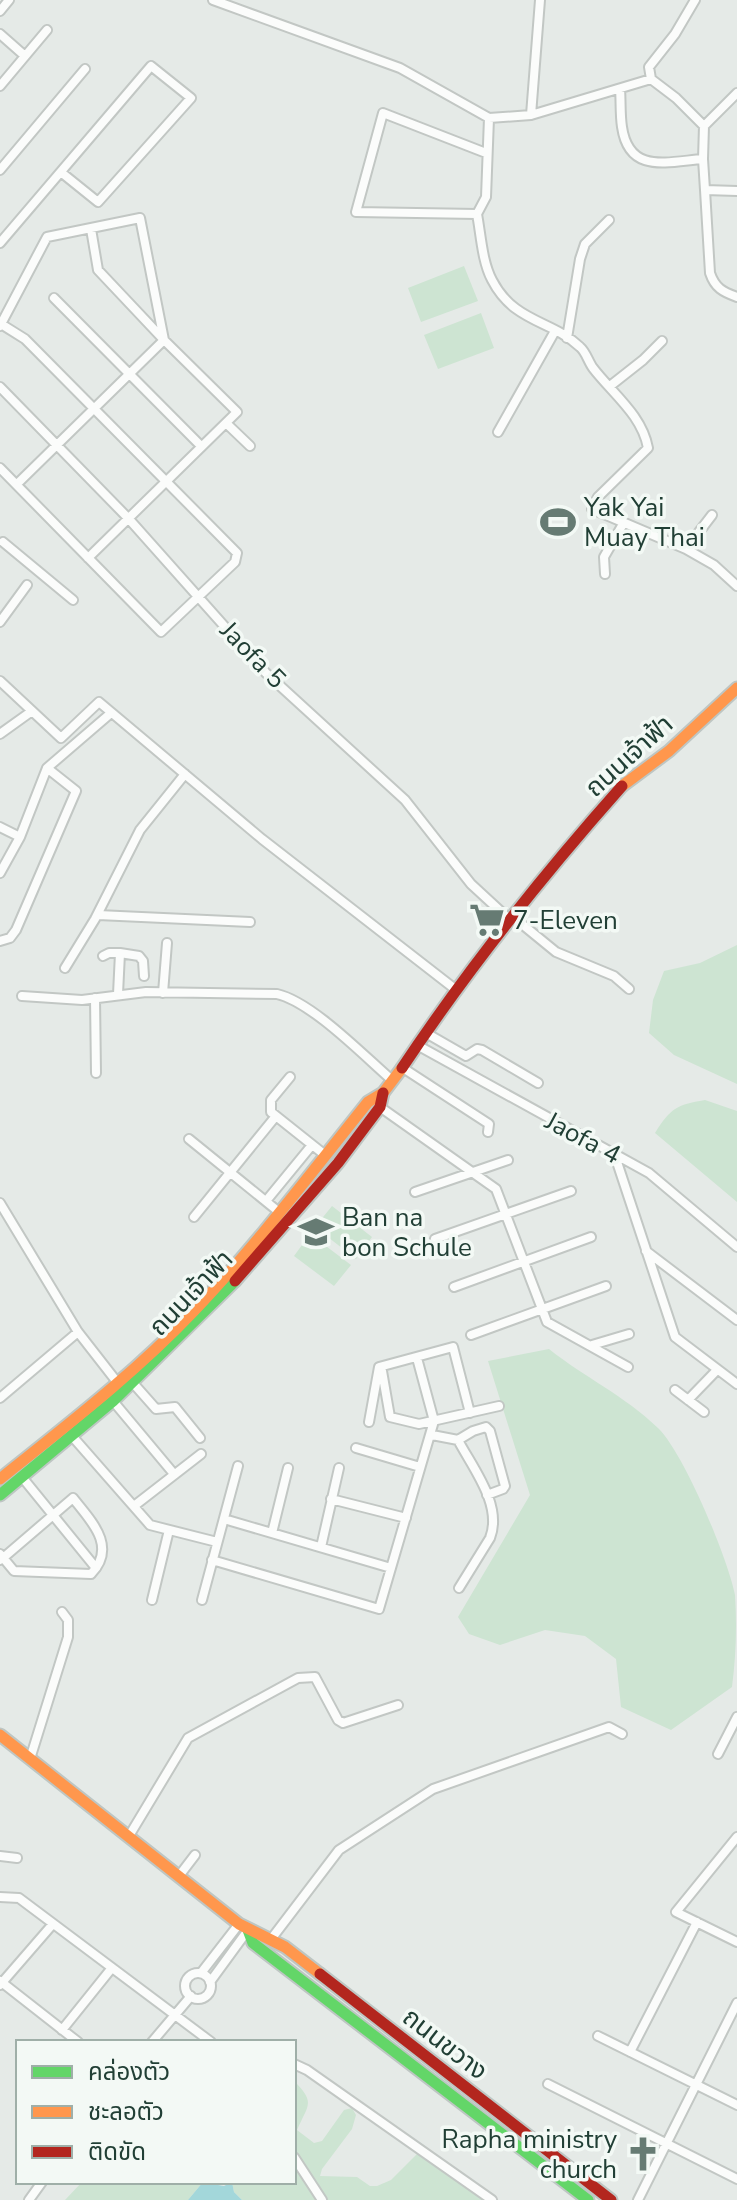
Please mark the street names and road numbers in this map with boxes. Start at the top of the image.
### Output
street label: Jaofa 5 [212,613,294,696]
street label: ถนนเจ้าฟ้า [577,707,681,805]
street label: Jaofa 4 [538,1103,627,1172]
street label: ถนนเจ้าฟ้า [141,1242,241,1344]
street label: ถนนขวาง [395,2000,495,2088]

